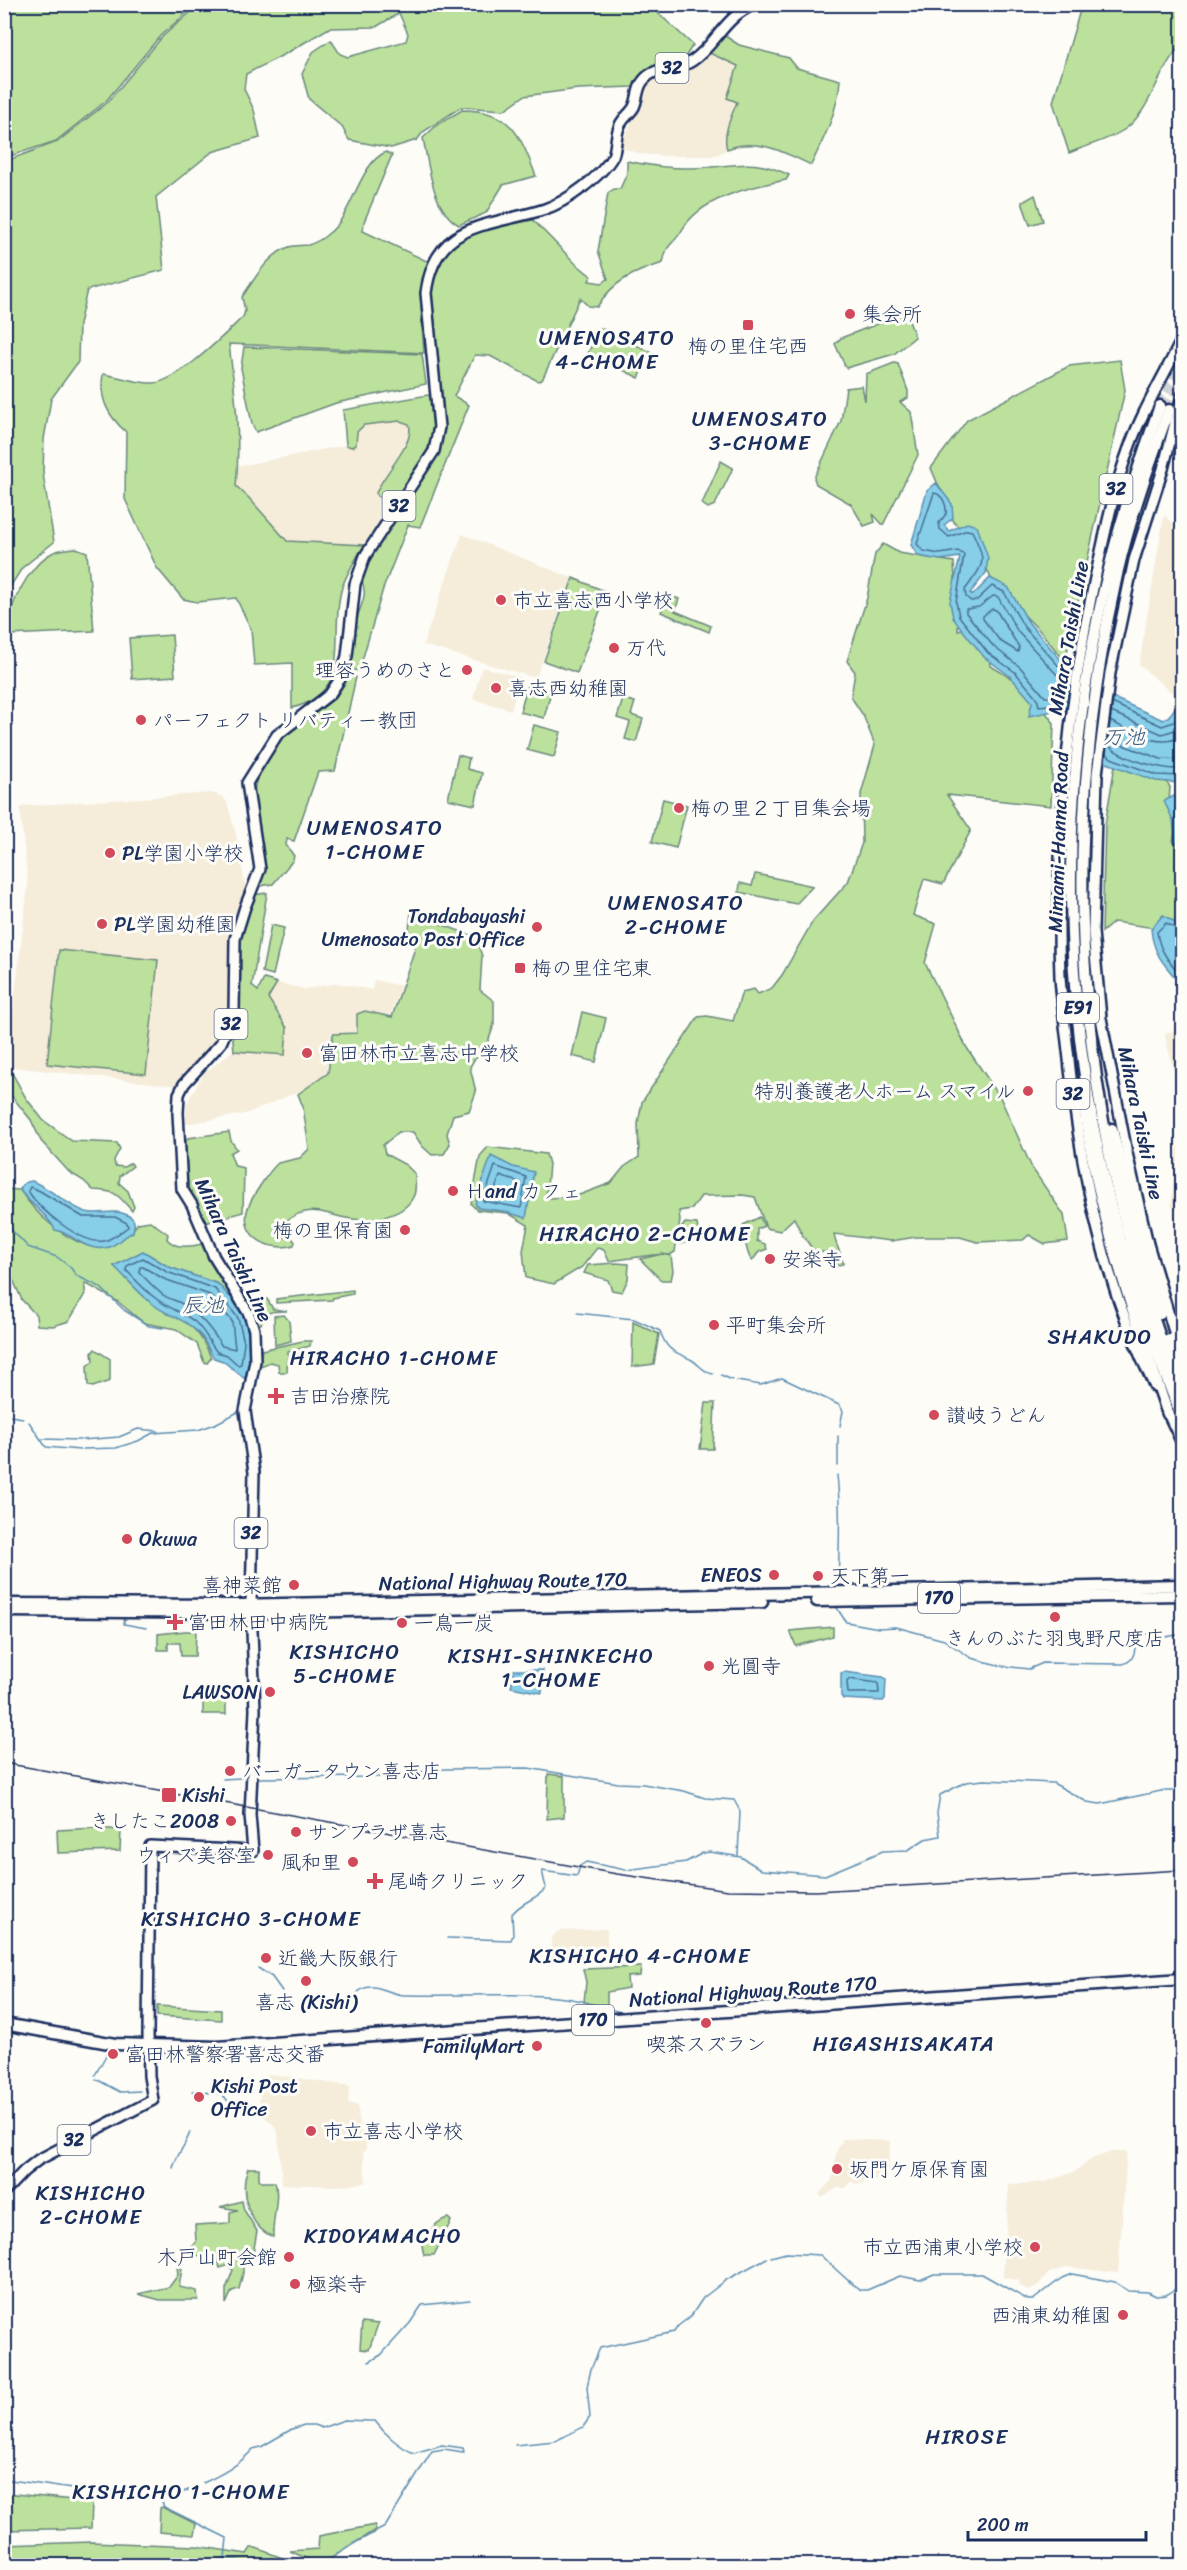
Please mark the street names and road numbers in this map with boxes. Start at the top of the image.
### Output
road number: 32 [656,53,688,83]
road number: 32 [1100,474,1132,504]
road number: 32 [382,491,416,521]
street label: Mihara Taishi Line [1038,558,1099,718]
street label: Mimami-Hanna Road [1038,749,1079,933]
road number: E91 [1057,993,1099,1023]
road number: 32 [214,1009,248,1039]
street label: Mihara Taishi Line [1107,1043,1174,1203]
road number: 32 [1056,1079,1090,1109]
street label: Mihara Taishi Line [185,1172,282,1328]
road number: 32 [234,1518,268,1548]
street label: National Highway Route 170 [378,1562,628,1601]
road number: 170 [918,1583,960,1613]
street label: National Highway Route 170 [628,1965,878,2018]
road number: 170 [572,2005,614,2035]
road number: 32 [58,2125,90,2155]

